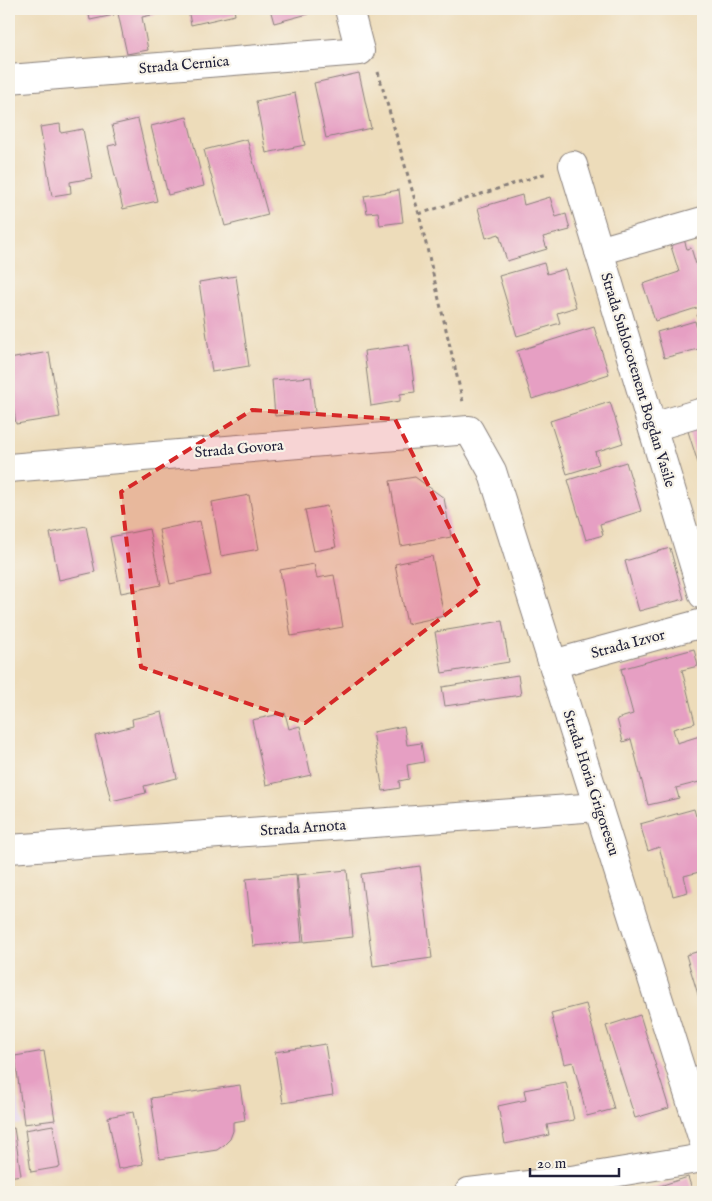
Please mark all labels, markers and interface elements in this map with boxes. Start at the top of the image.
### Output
street label: Strada Cernica [138,52,230,78]
street label: Strada Sublocotenent Bogdan Vasile [596,270,680,490]
street label: Strada Govora [194,436,285,462]
street label: Strada Izvor [589,625,668,663]
street label: Strada Horia Grigorescu [558,708,624,858]
street label: Strada Arnota [259,815,347,840]
scale bar [530,1146,618,1178]
text: 20 m [537,1154,567,1173]

